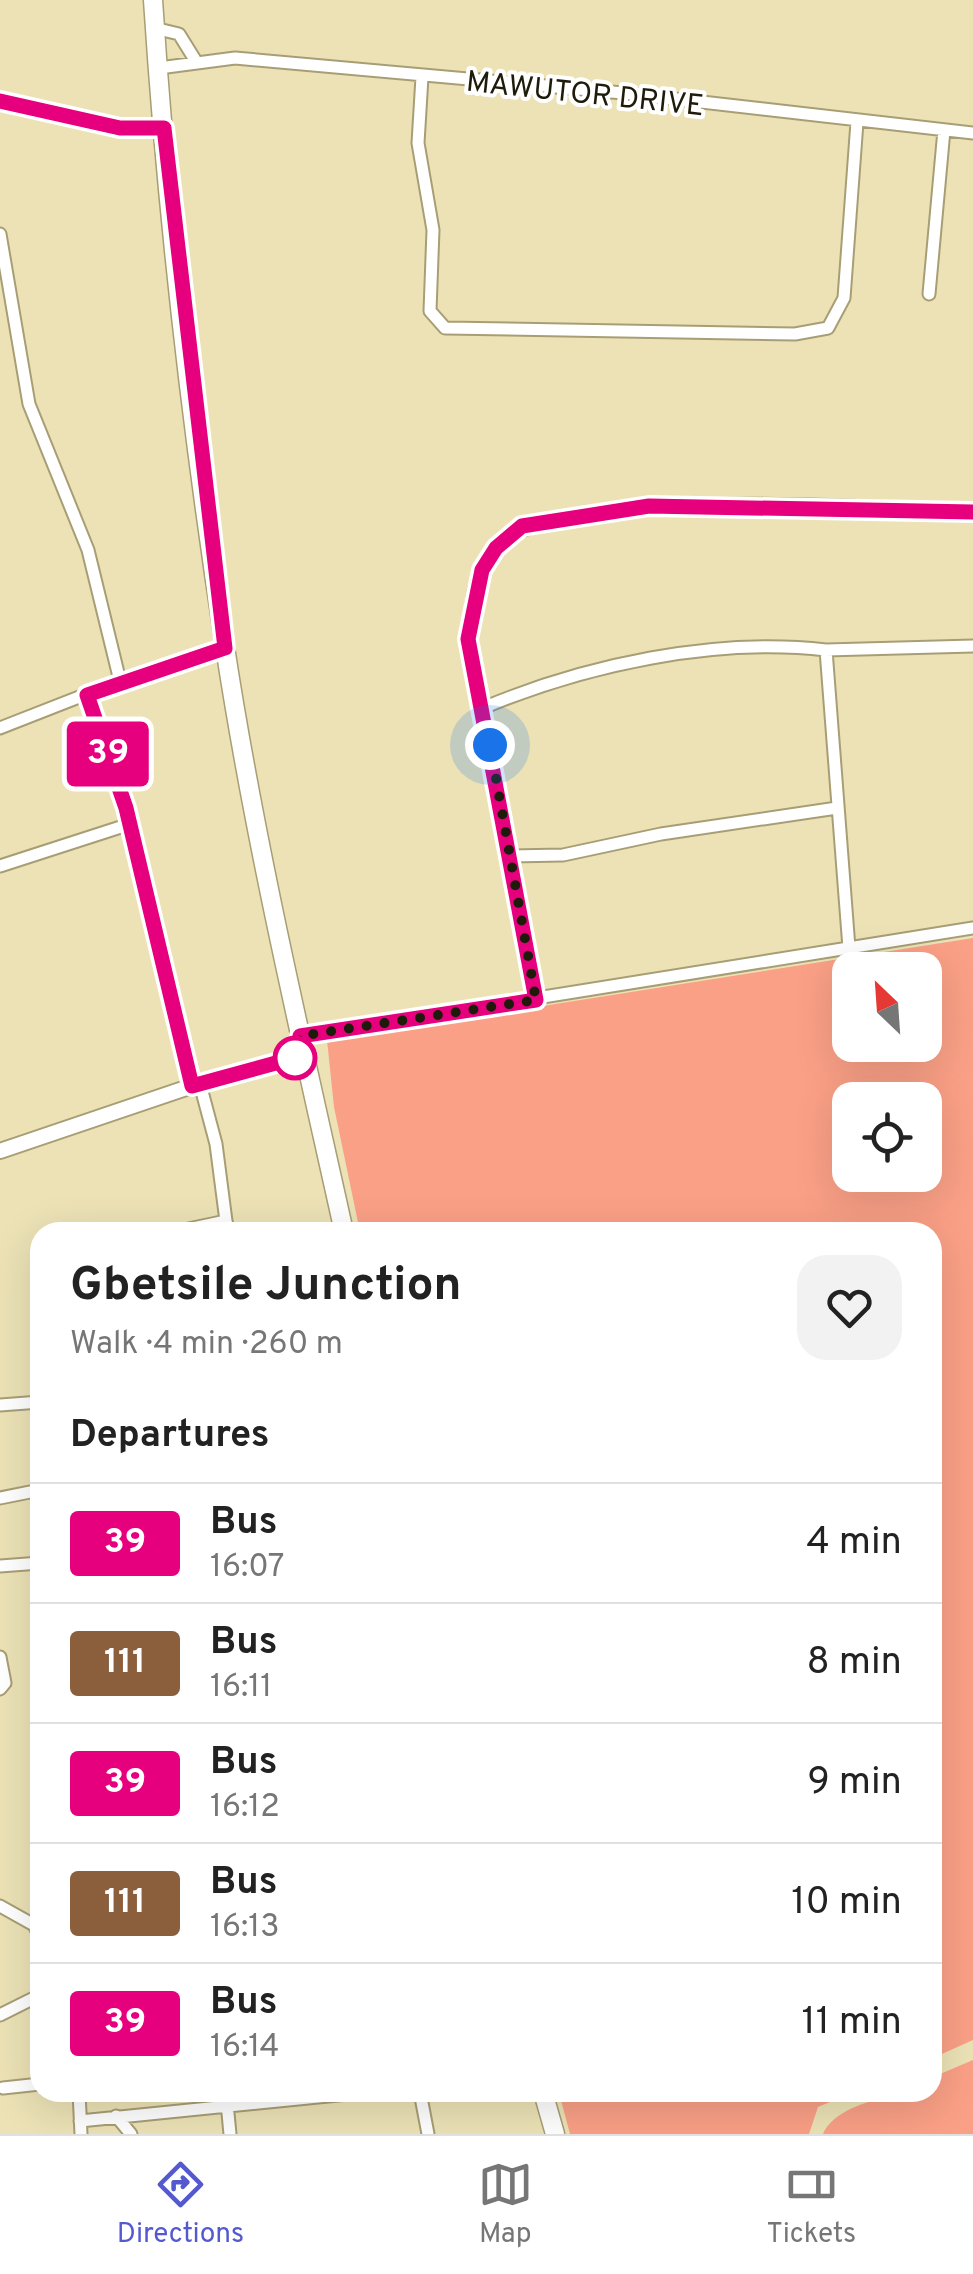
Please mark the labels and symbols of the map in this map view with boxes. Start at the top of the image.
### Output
street label: MAWUTOR DRIVE [464,65,705,126]
your location [465,720,515,770]
line badge: 39 [63,722,153,786]
north arrow [832,952,942,1062]
unlabelled marker [274,1037,316,1079]

